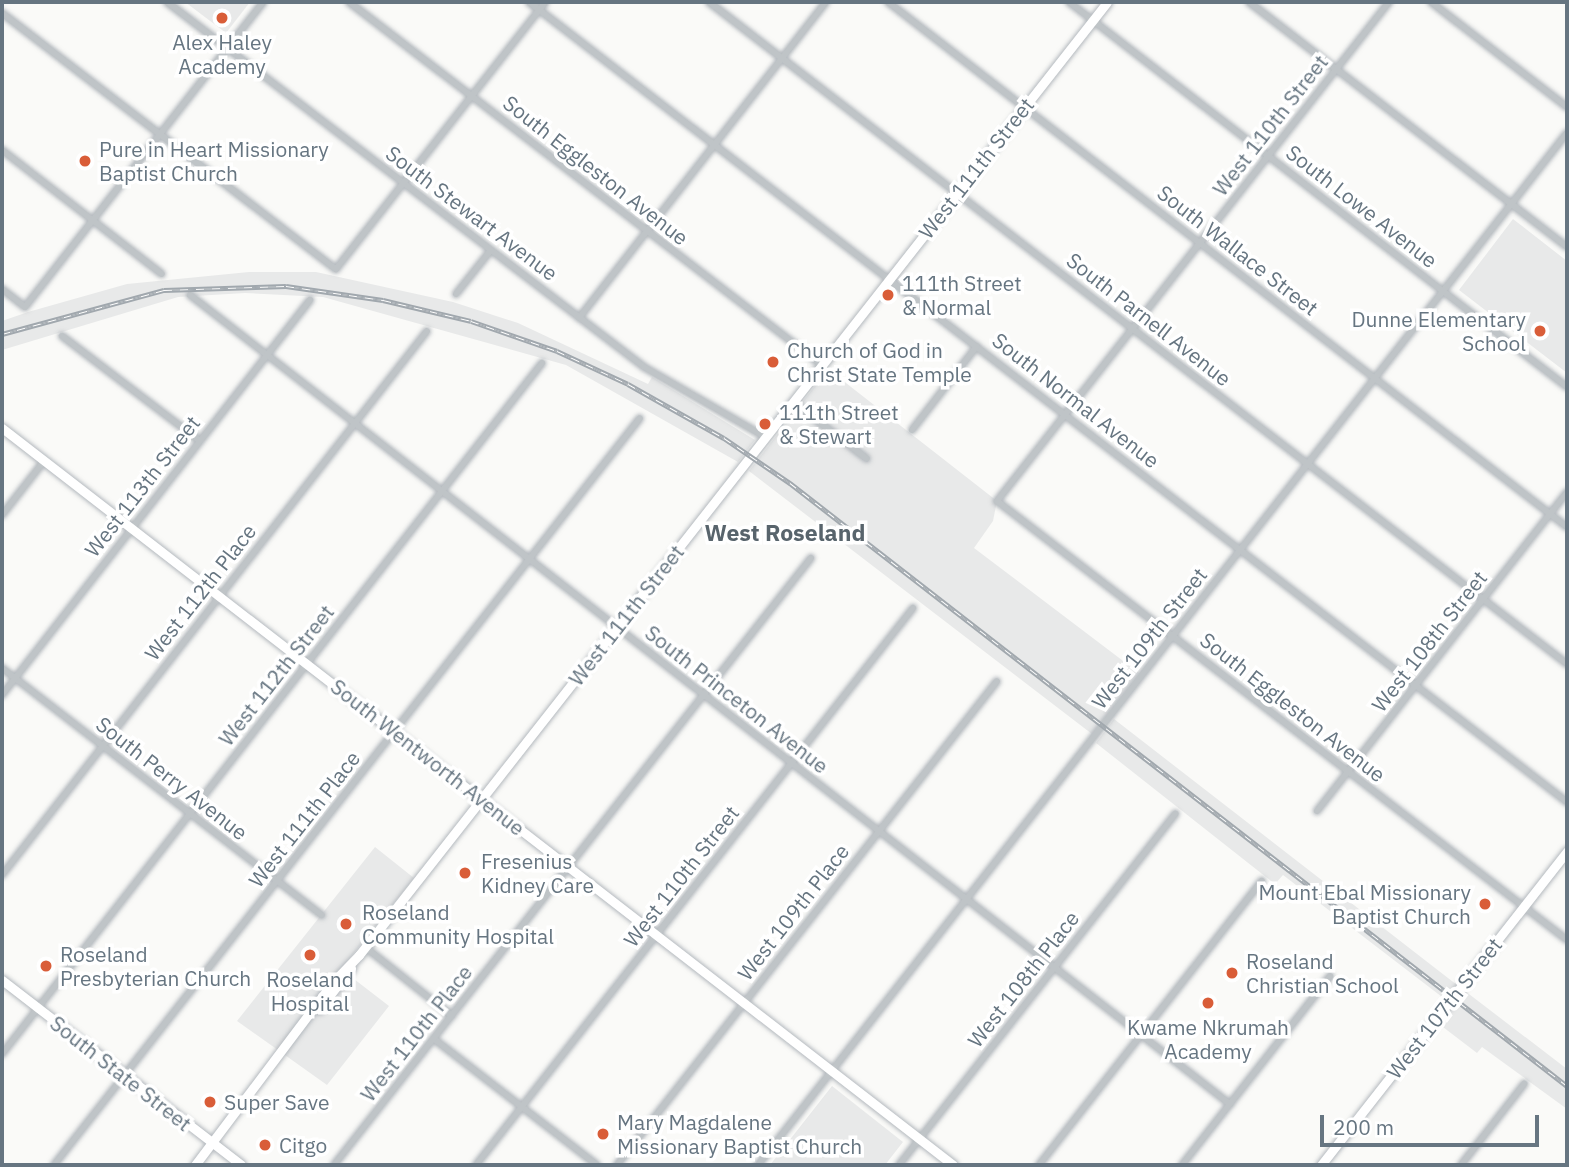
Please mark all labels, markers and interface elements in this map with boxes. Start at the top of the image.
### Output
marker: Alex Haley Academy [214,10,230,26]
place label: Alex Haley Academy [172,29,272,79]
street label: West 110th Street [1207,49,1333,201]
street label: South Eggleston Avenue [498,90,694,250]
street label: West 111th Street [913,92,1039,244]
place label: Pure in Heart Missionary Baptist Church [99,136,329,186]
street label: South Lowe Avenue [1281,139,1443,273]
street label: South Stewart Avenue [381,140,563,286]
marker: Pure in Heart Missionary Baptist Church [77,153,93,169]
street label: South Wallace Street [1153,179,1323,321]
street label: South Parnell Avenue [1062,247,1236,391]
place label: 111th Street & Normal [902,270,1022,320]
marker: 111th Street & Normal [880,287,896,303]
place label: Dunne Elementary School [1351,306,1526,356]
marker: Dunne Elementary School [1532,323,1548,339]
street label: South Normal Avenue [988,327,1164,473]
place label: Church of God in Christ State Temple [787,337,972,387]
marker: Church of God in Christ State Temple [765,354,781,370]
place label: 111th Street & Stewart [779,399,899,449]
street label: West 113th Street [79,410,205,562]
marker: 111th Street & Stewart [757,416,773,432]
district label: West Roseland [705,518,865,546]
street label: West 112th Place [139,519,261,665]
street label: West 111th Street [563,539,689,691]
street label: West 109th Street [1086,562,1212,714]
street label: West 108th Street [1366,565,1492,717]
street label: West 112th Street [213,599,339,751]
street label: South Princeton Avenue [640,620,834,778]
street label: South Eggleston Avenue [1195,627,1391,787]
street label: South Wentworth Avenue [326,673,530,841]
street label: South Perry Avenue [91,711,253,845]
street label: West 111th Place [243,746,365,892]
street label: West 110th Street [618,800,744,952]
street label: West 109th Place [732,839,854,985]
place label: Fresenius Kidney Care [481,848,594,898]
marker: Fresenius Kidney Care [455,863,475,883]
place label: Mount Ebal Missionary Baptist Church [1259,879,1471,929]
marker: Mount Ebal Missionary Baptist Church [1477,896,1493,912]
place label: Roseland Community Hospital [362,899,554,949]
street label: West 108th Place [962,906,1084,1052]
marker: Roseland Community Hospital [336,914,356,934]
street label: West 107th Street [1381,932,1507,1084]
place label: Roseland Presbyterian Church [60,941,251,991]
marker: Roseland Hospital [302,947,318,963]
place label: Roseland Christian School [1246,948,1399,998]
marker: Roseland Presbyterian Church [38,958,54,974]
street label: West 110th Place [355,960,477,1106]
marker: Roseland Christian School [1224,965,1240,981]
place label: Roseland Hospital [266,966,354,1016]
marker: Kwame Nkrumah Academy [1200,995,1216,1011]
street label: South State Street [45,1010,197,1136]
place label: Kwame Nkrumah Academy [1127,1014,1289,1064]
place label: Super Save [224,1089,329,1115]
marker: Super Save [202,1094,218,1110]
scale bar [1324,1100,1543,1144]
place label: Mary Magdalene Missionary Baptist Church [617,1109,862,1159]
text: 200 m [1333,1113,1394,1141]
marker: Mary Magdalene Missionary Baptist Church [595,1126,611,1142]
place label: Citgo [279,1132,327,1158]
marker: Citgo [257,1137,273,1153]

